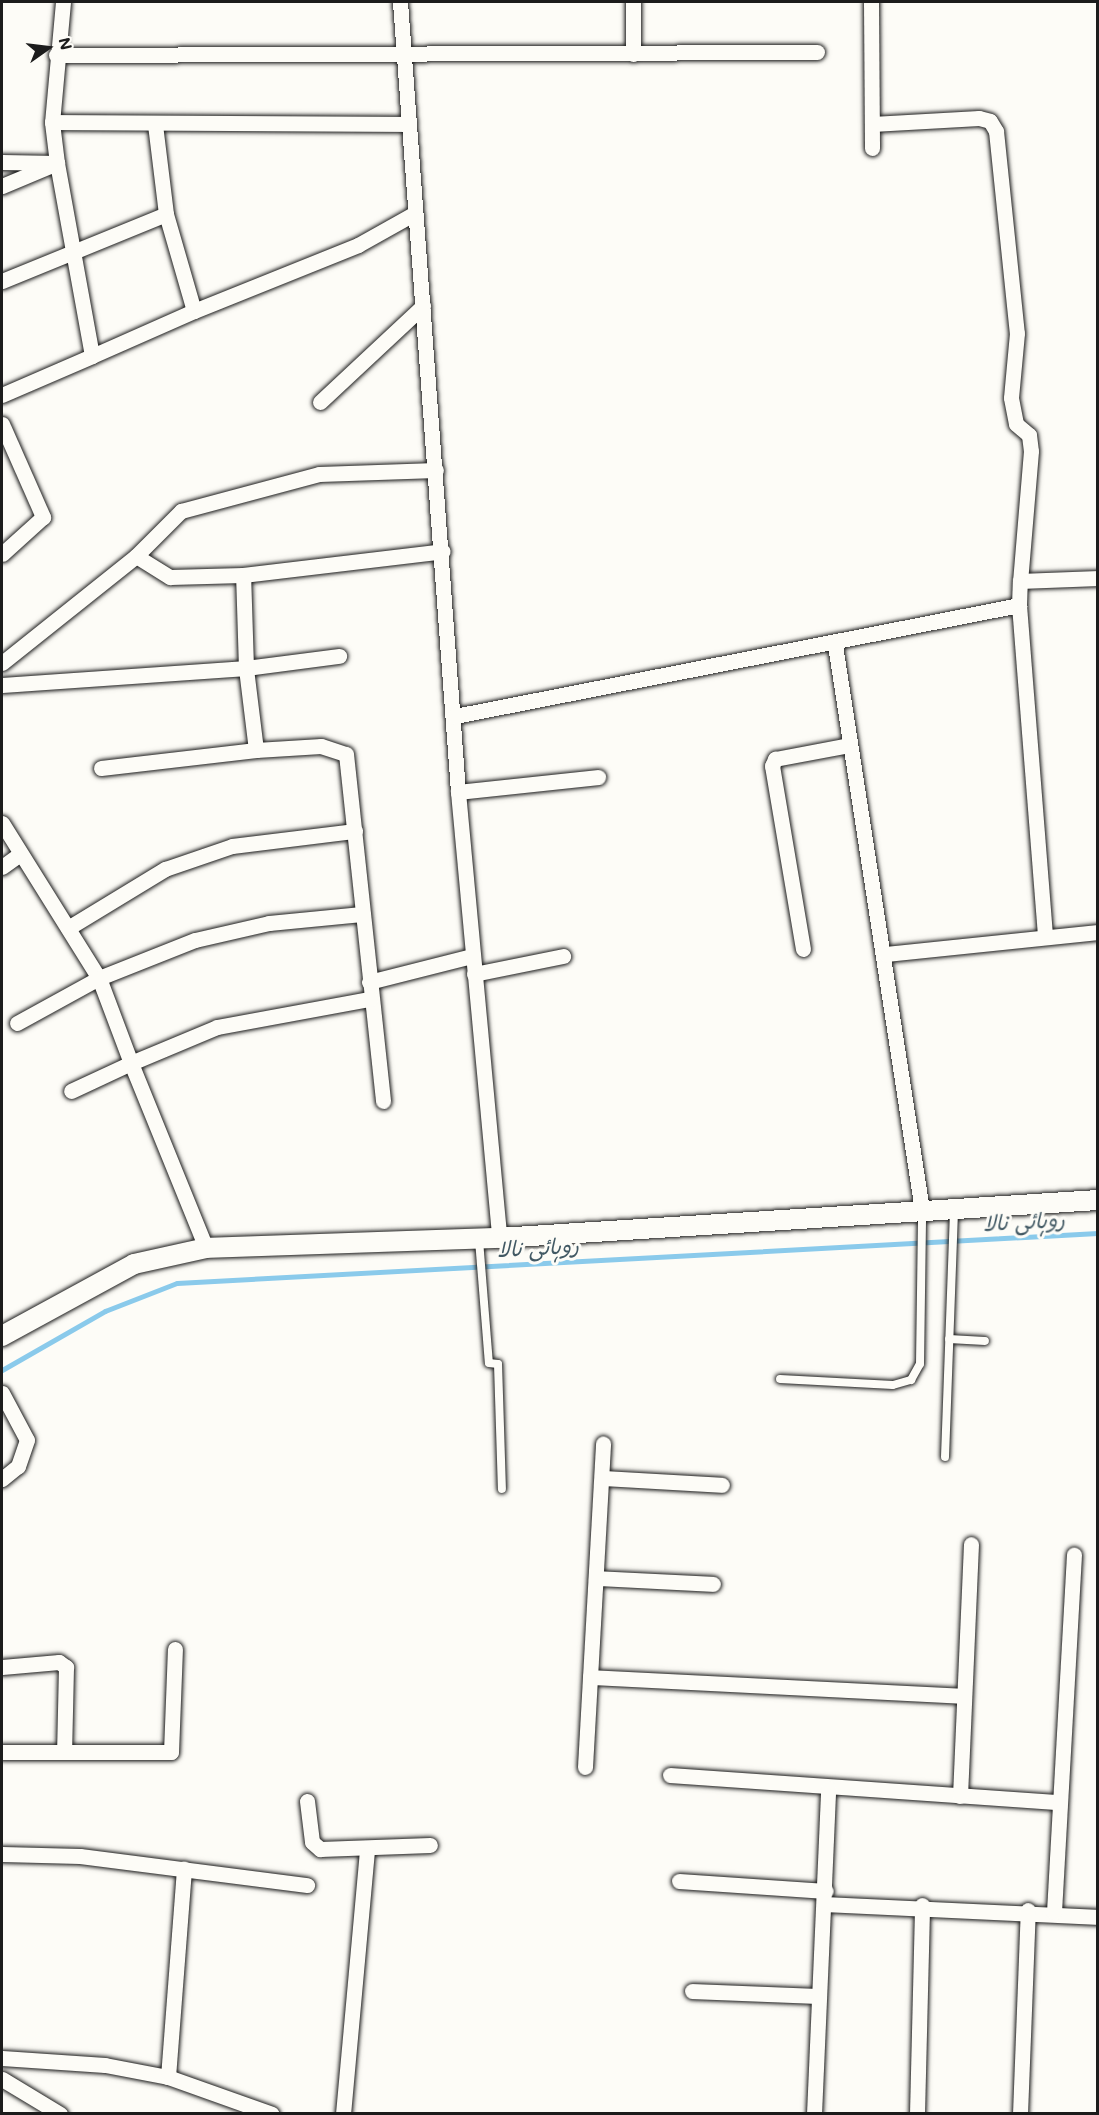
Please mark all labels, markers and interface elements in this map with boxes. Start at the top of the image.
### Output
north arrow [18,18,78,78]
text: N [54,35,78,52]
water label: روہائی نالا [982,1206,1066,1236]
water label: روہائی نالا [496,1232,580,1262]

